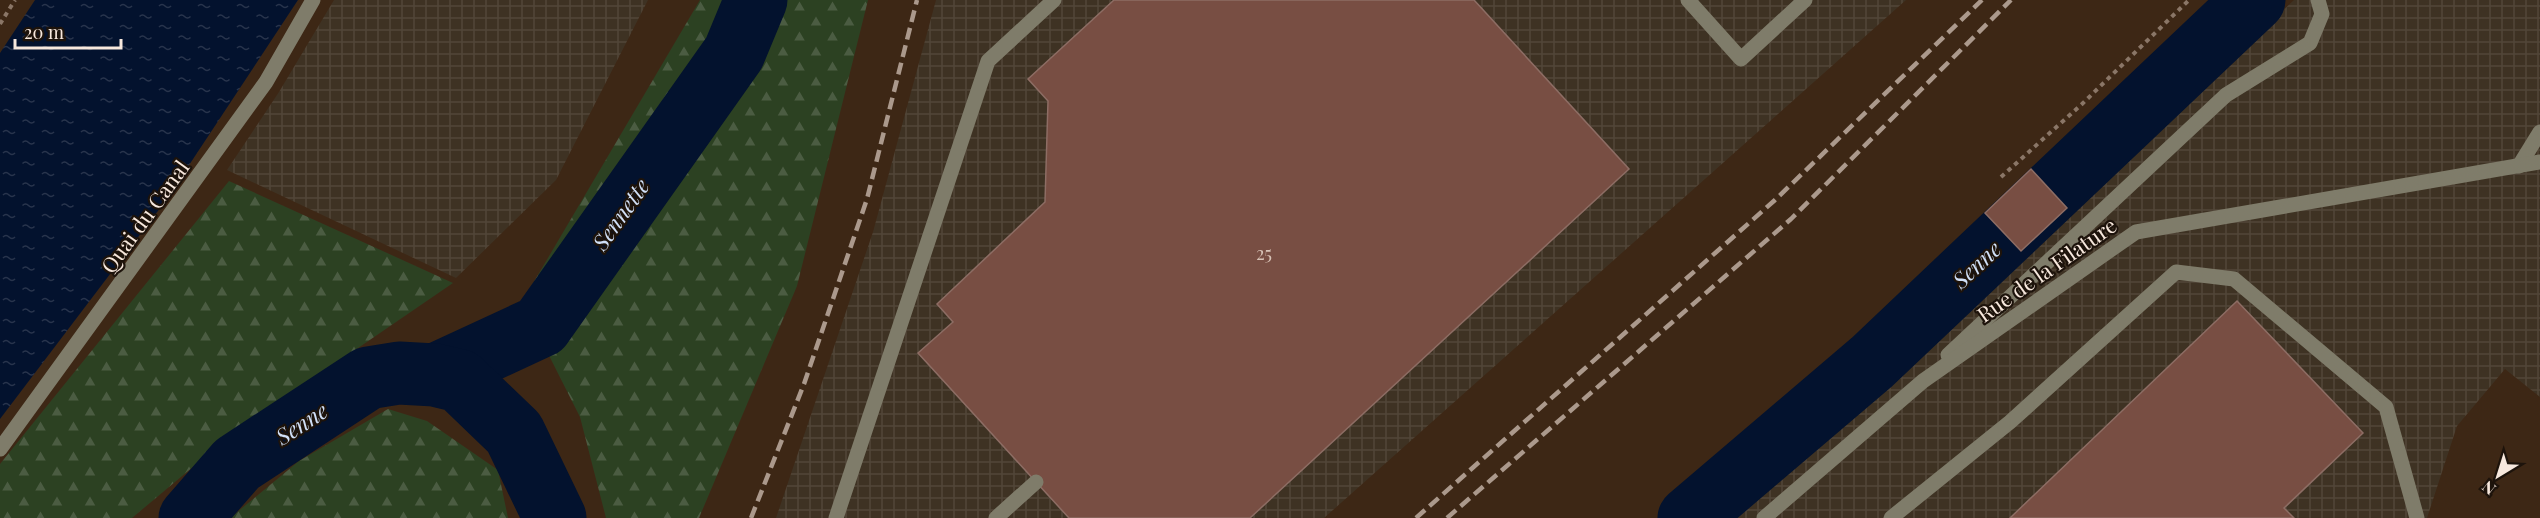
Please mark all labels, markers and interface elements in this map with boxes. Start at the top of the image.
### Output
scale bar [15,12,122,50]
text: 20 m [24,20,64,44]
street label: Quai du Canal [94,154,194,278]
water label: Sennette [584,172,656,257]
street label: Rue de la Filature [1971,210,2121,328]
water label: Senne [1944,233,2007,295]
house number: 25 [1256,241,1272,265]
water label: Senne [268,395,333,452]
north arrow [2468,446,2528,506]
text: N [2477,476,2499,500]

